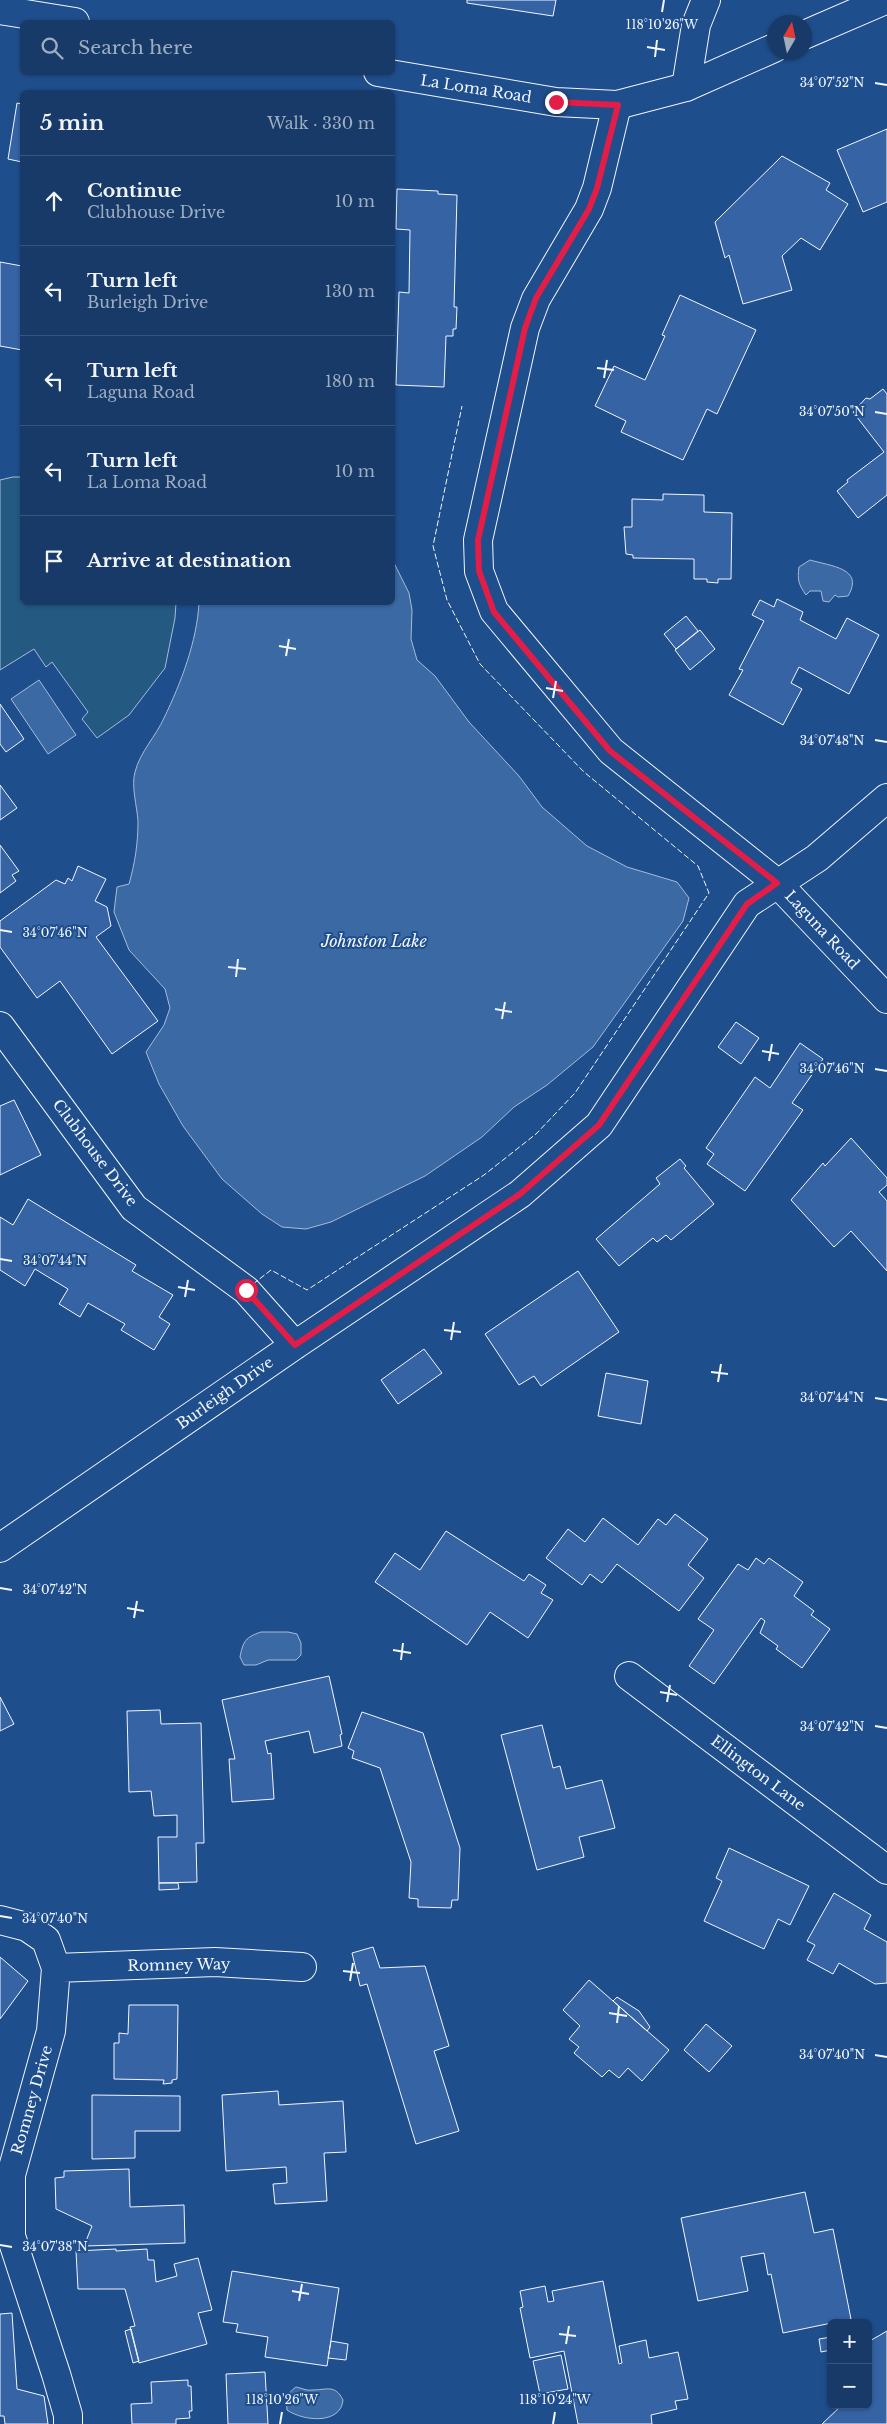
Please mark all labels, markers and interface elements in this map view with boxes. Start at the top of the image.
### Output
north arrow [767,15,812,60]
text: 118°10'26"W [626,17,699,32]
search box [20,20,395,75]
icon: search [38,34,66,62]
text: Search here [78,36,193,59]
street label: La Loma Road [419,70,533,107]
text: 34°07'52"N [800,75,865,90]
route end [545,91,568,114]
text: 5 min [40,110,104,136]
text: Walk · 330 m [267,113,375,133]
text: Continue [87,179,182,202]
icon: ahead [40,187,68,215]
text: 10 m [335,191,375,211]
text: Clubhouse Drive [87,202,225,222]
text: Turn left [87,269,178,292]
icon: left [40,277,68,305]
text: 130 m [325,281,375,301]
text: Burleigh Drive [87,292,208,312]
text: Turn left [87,359,178,382]
icon: left [40,367,68,395]
text: 180 m [325,371,375,391]
text: Laguna Road [87,382,195,402]
text: 34°07'50"N [799,404,865,419]
text: Turn left [87,449,178,472]
icon: left [40,457,68,485]
text: 10 m [335,461,375,481]
text: La Loma Road [87,472,207,492]
icon: arrive [40,547,68,575]
text: Arrive at destination [87,549,291,572]
text: 34°07'48"N [800,733,864,748]
street label: Laguna Road [781,886,864,973]
text: 34°07'46"N [22,925,88,940]
water label: Johnston Lake [320,931,428,951]
text: 34°07'46"N [799,1061,865,1076]
street label: Clubhouse Drive [49,1095,142,1210]
text: 34°07'44"N [23,1253,87,1268]
route start [235,1279,258,1302]
street label: Burleigh Drive [173,1352,277,1433]
text: 34°07'44"N [800,1390,864,1405]
text: 34°07'42"N [23,1582,88,1597]
text: 34°07'42"N [800,1719,865,1734]
street label: Ellington Lane [707,1731,809,1814]
text: 34°07'40"N [22,1911,88,1926]
street label: Romney Way [127,1954,231,1975]
street label: Romney Drive [7,2043,56,2157]
text: 34°07'40"N [799,2047,865,2062]
text: 34°07'38"N [22,2239,88,2254]
map controls [827,2319,872,2409]
button: + [827,2319,872,2364]
button: − [827,2364,872,2409]
text: 118°10'26"W [246,2392,319,2407]
text: 118°10'24"W [519,2392,592,2407]

